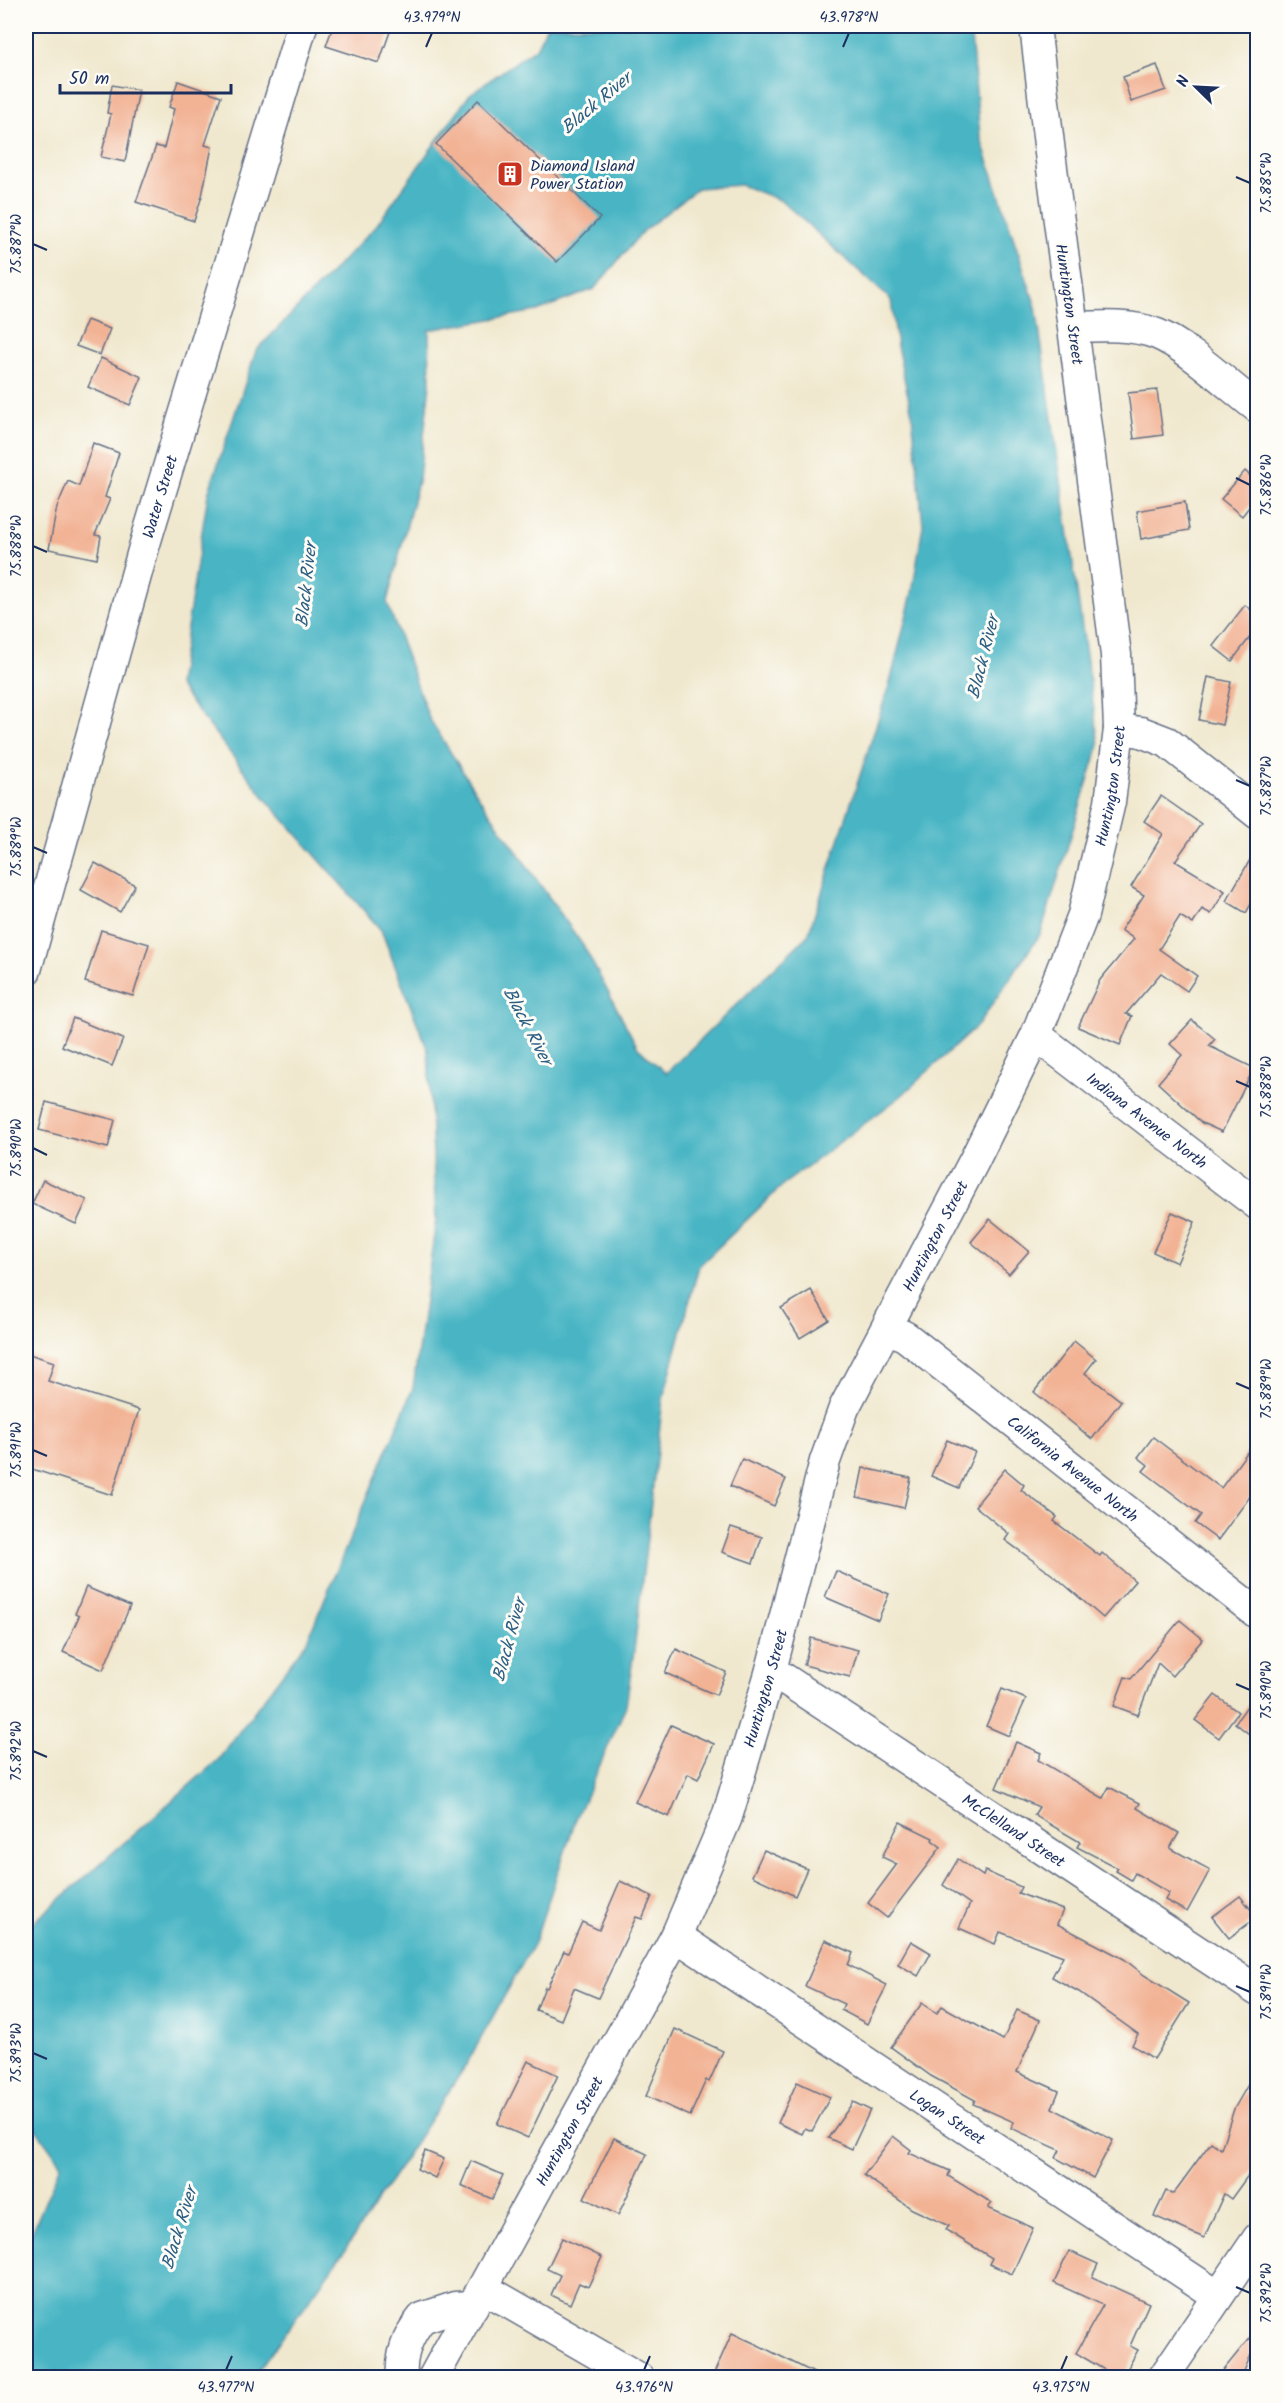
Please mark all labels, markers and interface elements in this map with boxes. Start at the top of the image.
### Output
text: 43.979°N [403,6,461,30]
text: 43.978°N [820,6,878,30]
scale bar [60,57,231,95]
north arrow [1166,57,1226,117]
water label: Black River [555,63,642,142]
text: 50 m [69,65,109,94]
text: N [1170,72,1197,91]
text: 75.885°W [1255,152,1279,214]
place label: Diamond Island Power Station [530,154,635,197]
building icon: Diamond Island Power Station [495,159,525,189]
text: 75.887°W [5,214,29,274]
street label: Huntington Street [1048,242,1089,367]
street label: Water Street [136,451,185,542]
text: 75.886°W [1255,454,1279,516]
text: 75.888°W [5,515,29,577]
water label: Black River [289,538,327,629]
water label: Black River [960,609,1010,702]
street label: Huntington Street [1089,724,1133,849]
text: 75.887°W [1255,756,1279,816]
text: 75.889°W [5,816,29,877]
water label: Black River [494,983,561,1074]
text: 75.888°W [1255,1056,1279,1118]
street label: Indiana Avenue North [1080,1067,1212,1176]
text: 75.890°W [5,1118,29,1178]
street label: Huntington Street [896,1176,976,1296]
text: 75.889°W [1255,1358,1279,1419]
street label: California Avenue North [1001,1410,1143,1529]
text: 75.891°W [5,1422,29,1478]
water label: Black River [486,1592,536,1685]
street label: Huntington Street [737,1626,795,1751]
text: 75.890°W [1255,1660,1279,1720]
text: 75.892°W [5,1721,29,1781]
street label: McClelland Street [956,1788,1071,1875]
text: 75.891°W [1255,1964,1279,2020]
text: 75.893°W [5,2023,29,2083]
street label: Huntington Street [530,2071,611,2191]
street label: Logan Street [904,2083,990,2152]
water label: Black River [154,2180,208,2273]
text: 75.892°W [1255,2263,1279,2323]
text: 43.977°N [198,2376,254,2400]
text: 43.976°N [615,2376,673,2400]
text: 43.975°N [1032,2376,1090,2400]

